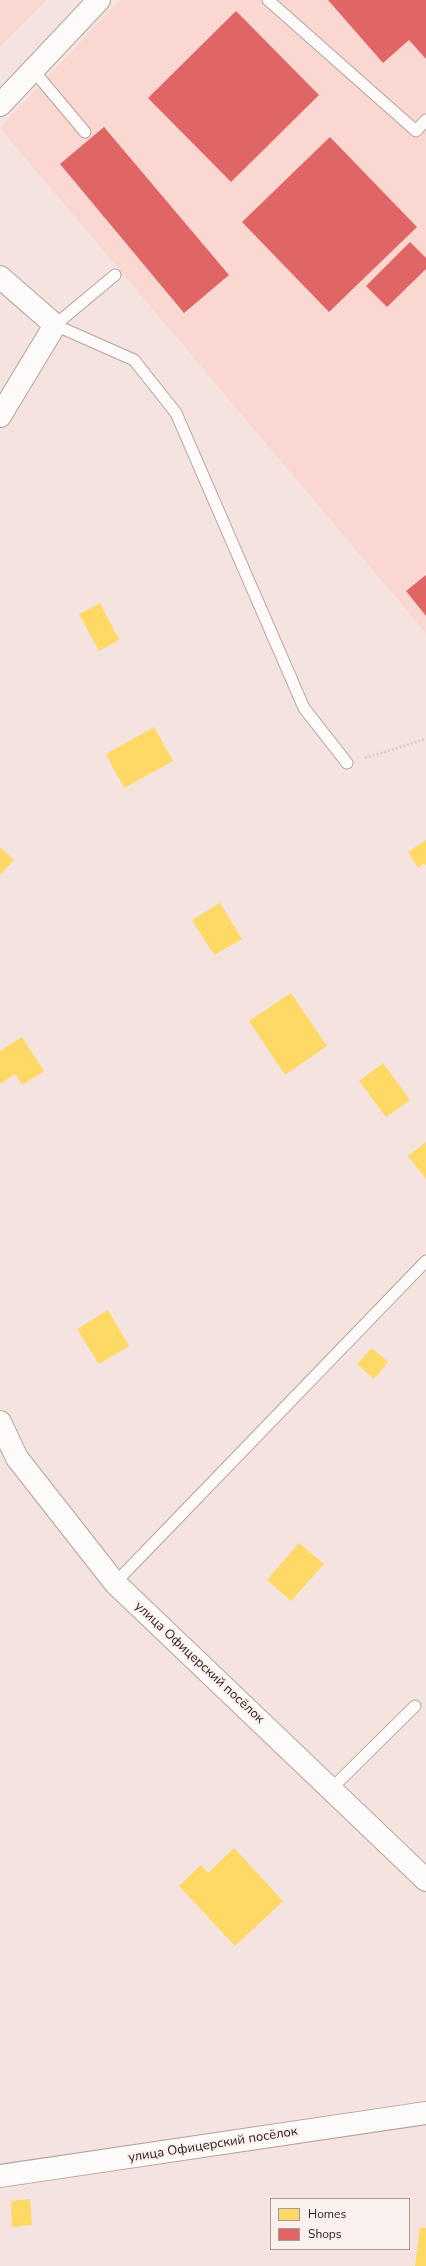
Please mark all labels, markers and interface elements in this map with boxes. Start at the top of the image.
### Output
street label: улица Офицерский посёлок [131,1599,267,1727]
street label: улица Офицерский посёлок [127,2124,299,2166]
legend [270,2198,410,2250]
text: Homes [308,2206,346,2222]
text: Shops [308,2226,342,2242]

